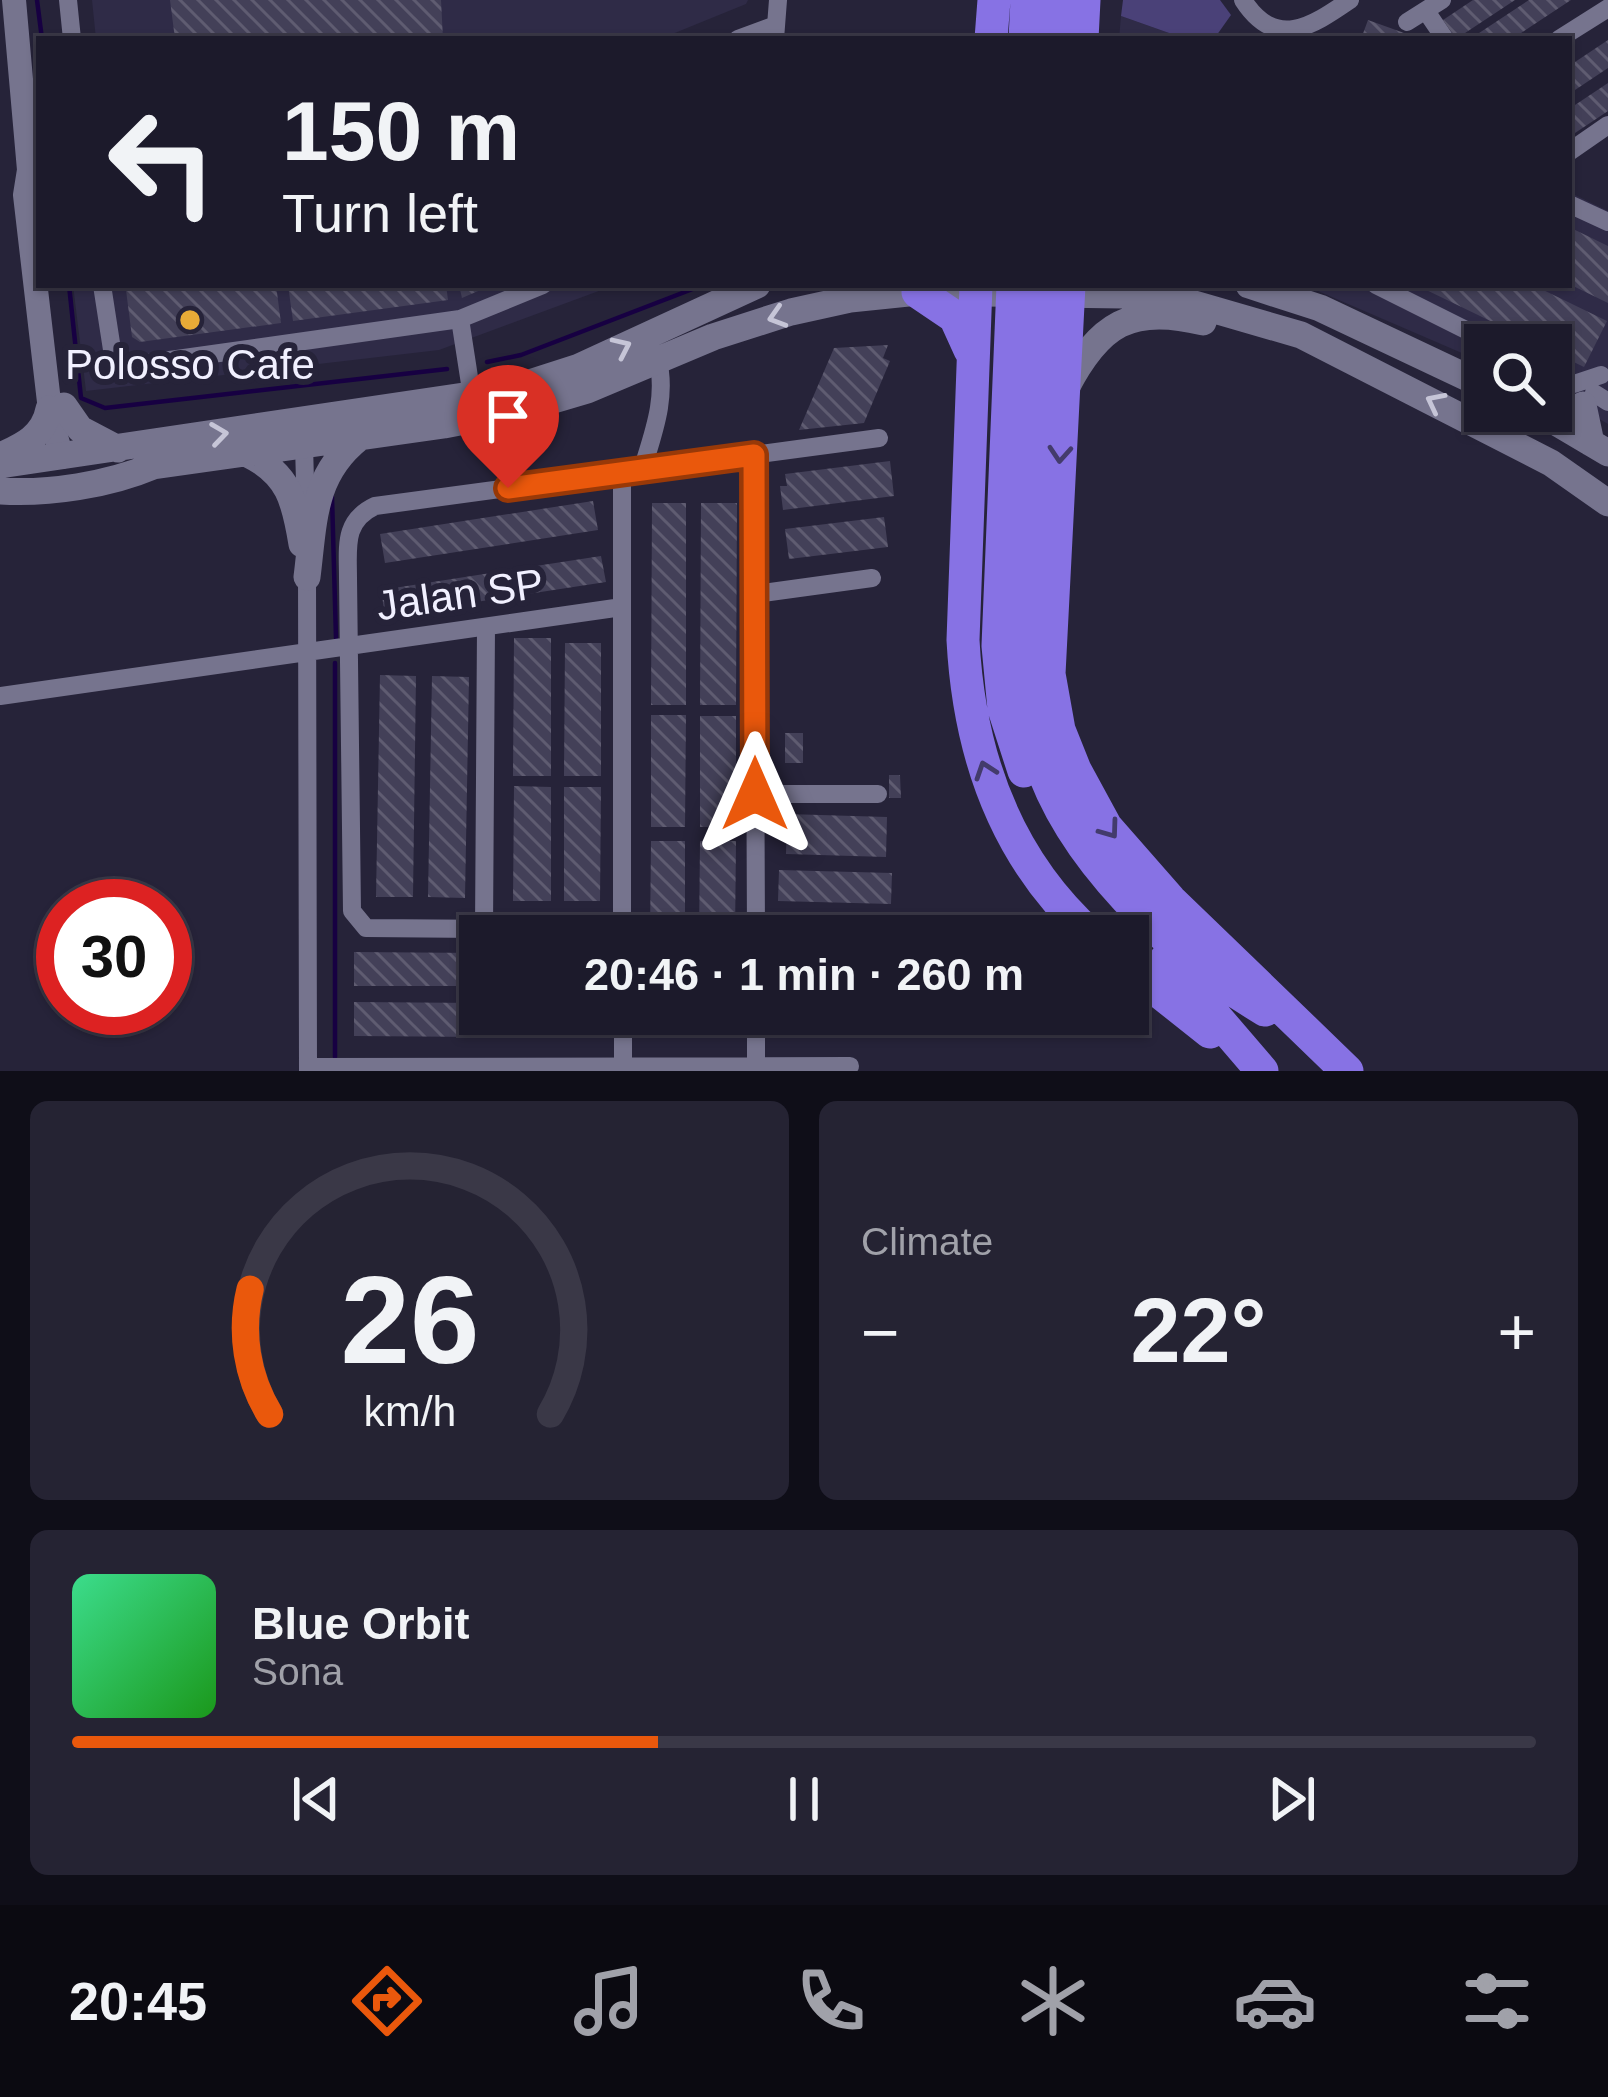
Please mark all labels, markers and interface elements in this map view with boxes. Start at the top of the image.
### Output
icon: left [84,84,240,240]
text: 150 m [282,84,520,178]
text: Turn left [282,183,478,243]
one-way arrow [768,303,789,328]
marker: Polosso Cafe [177,307,203,333]
map controls [1464,324,1572,432]
button: search [1464,324,1572,432]
one-way arrow [610,338,631,361]
place label: Polosso Cafe [65,341,315,388]
pin [457,365,559,488]
icon: arrive [475,383,541,449]
one-way arrow [1425,394,1447,417]
one-way arrow [210,422,229,448]
one-way arrow [1047,445,1073,464]
street label: Jalan SP [374,560,547,629]
position arrow [692,731,818,857]
one-way arrow [974,760,999,781]
one-way arrow [1096,817,1118,839]
speed limit sign: 30 [36,879,192,1035]
text: 20:46 · 1 min · 260 m [584,949,1024,1000]
text: Climate [861,1220,993,1263]
text: 26 [340,1250,479,1389]
text: 22° [1130,1281,1267,1381]
text: − [861,1295,900,1369]
text: + [1497,1295,1536,1369]
text: km/h [363,1386,456,1434]
text: Blue Orbit [252,1598,470,1649]
text: Sona [252,1650,343,1693]
icon: previous [283,1766,349,1832]
icon: pause [771,1766,837,1832]
icon: next [1259,1766,1325,1832]
icon: directions [345,1959,429,2043]
icon: music [567,1959,651,2043]
icon: phone [789,1959,873,2043]
icon: climate [1011,1959,1095,2043]
icon: car [1233,1959,1317,2043]
icon: filters [1455,1959,1539,2043]
text: 20:45 [69,1971,207,2031]

